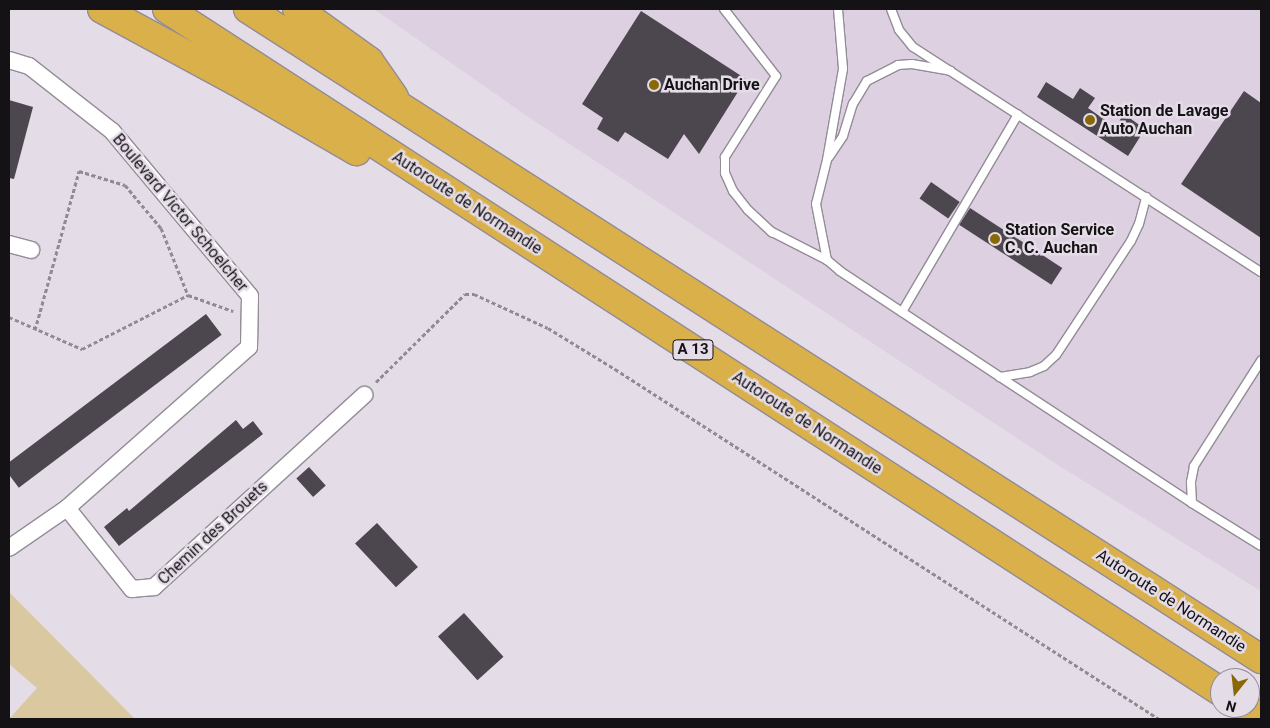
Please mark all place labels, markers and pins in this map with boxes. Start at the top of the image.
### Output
place label: Auchan Drive [664,75,760,95]
marker: Auchan Drive [648,79,660,91]
place label: Station de Lavage Auto Auchan [1100,101,1229,139]
marker: Station de Lavage Auto Auchan [1084,114,1096,126]
place label: Station Service C. C. Auchan [1005,220,1114,258]
marker: Station Service C. C. Auchan [989,233,1001,245]

